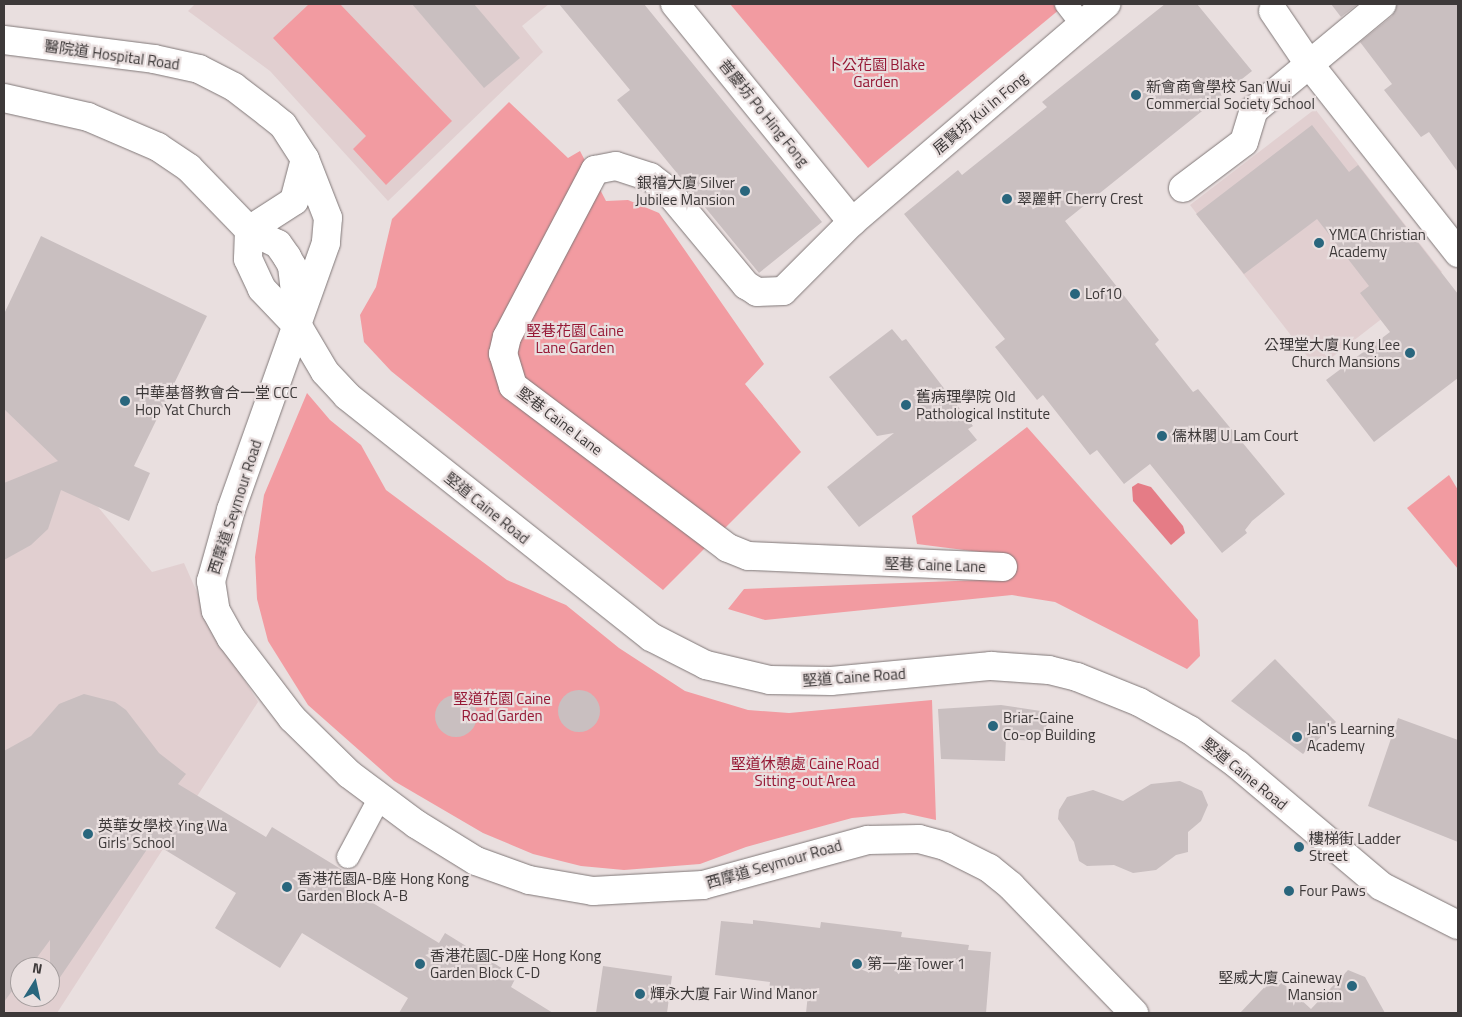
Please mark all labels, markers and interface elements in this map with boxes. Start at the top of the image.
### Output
street label: 醫院道 Hospital Road [43,37,181,73]
park label: 卜公花園 Blake Garden [827,55,925,90]
street label: 普慶坊 Po Hing Fong [715,56,813,170]
street label: 居賢坊 Kui In Fong [929,68,1031,158]
place label: 新會商會學校 San Wui Commercial Society School [1146,77,1315,112]
marker: 新會商會學校 San Wui Commercial Society School [1130,89,1142,101]
place label: 銀禧大廈 Silver Jubilee Mansion [635,173,735,208]
marker: 銀禧大廈 Silver Jubilee Mansion [739,185,751,197]
place label: 翠麗軒 Cherry Crest [1017,190,1143,208]
marker: 翠麗軒 Cherry Crest [1001,193,1013,205]
place label: YMCA Christian Academy [1329,225,1426,260]
marker: YMCA Christian Academy [1313,237,1325,249]
place label: Lof10 [1085,285,1122,303]
marker: Lof10 [1069,288,1081,300]
park label: 堅巷花園 Caine Lane Garden [526,321,624,356]
place label: 公理堂大廈 Kung Lee Church Mansions [1264,335,1400,370]
marker: 公理堂大廈 Kung Lee Church Mansions [1404,347,1416,359]
place label: 中華基督教會合一堂 CCC Hop Yat Church [135,383,298,418]
street label: 堅巷 Caine Lane [514,383,606,459]
place label: 舊病理學院 Old Pathological Institute [916,387,1050,422]
marker: 中華基督教會合一堂 CCC Hop Yat Church [119,395,131,407]
marker: 舊病理學院 Old Pathological Institute [900,399,912,411]
place label: 儒林閣 U Lam Court [1172,427,1298,445]
marker: 儒林閣 U Lam Court [1156,430,1168,442]
street label: 西摩道 Seymour Road [205,437,265,577]
street label: 堅道 Caine Road [441,468,533,548]
street label: 堅巷 Caine Lane [884,554,986,576]
street label: 堅道 Caine Road [802,664,906,690]
park label: 堅道花園 Caine Road Garden [453,689,551,724]
place label: Briar-Caine Co-op Building [1003,708,1096,743]
place label: Jan's Learning Academy [1307,719,1395,754]
marker: Briar-Caine Co-op Building [987,720,999,732]
marker: Jan's Learning Academy [1291,731,1303,743]
street label: 堅道 Caine Road [1199,734,1291,814]
park label: 堅道休憩處 Caine Road Sitting-out Area [731,754,879,789]
place label: 英華女學校 Ying Wa Girls' School [98,816,227,851]
marker: 英華女學校 Ying Wa Girls' School [82,828,94,840]
place label: 樓梯街 Ladder Street [1309,829,1401,864]
street label: 西摩道 Seymour Road [704,836,844,892]
marker: 樓梯街 Ladder Street [1293,841,1305,853]
place label: 香港花園A-B座 Hong Kong Garden Block A-B [297,869,469,904]
marker: 香港花園A-B座 Hong Kong Garden Block A-B [281,881,293,893]
place label: Four Paws [1299,882,1366,900]
marker: Four Paws [1283,885,1295,897]
place label: 香港花園C-D座 Hong Kong Garden Block C-D [430,946,601,981]
place label: 第一座 Tower 1 [867,955,965,973]
north arrow [10,957,60,1007]
text: N [31,957,44,979]
marker: 香港花園C-D座 Hong Kong Garden Block C-D [414,958,426,970]
marker: 第一座 Tower 1 [851,958,863,970]
place label: 堅威大廈 Caineway Mansion [1218,968,1342,1003]
marker: 堅威大廈 Caineway Mansion [1346,980,1358,992]
place label: 輝永大廈 Fair Wind Manor [650,985,817,1003]
marker: 輝永大廈 Fair Wind Manor [634,988,646,1000]

